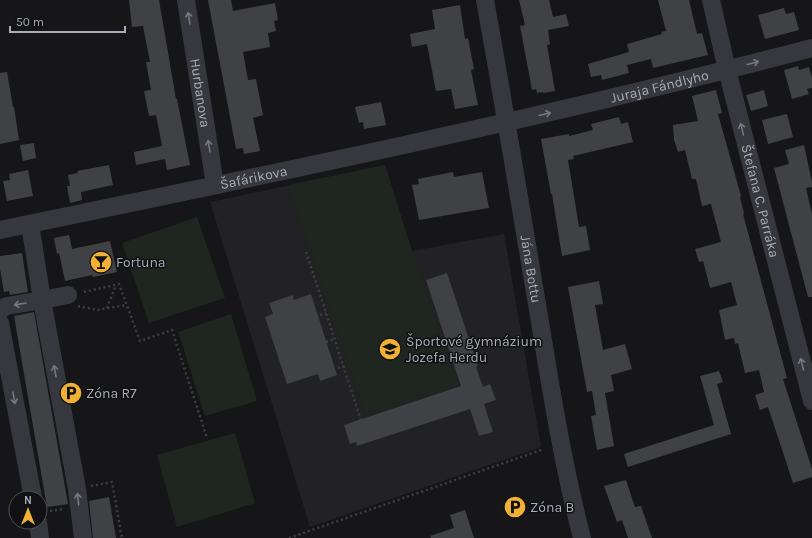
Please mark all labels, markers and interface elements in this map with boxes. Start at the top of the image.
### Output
scale bar [10,8,125,34]
one-way arrow [185,12,193,25]
text: 50 m [16,15,44,29]
street label: Hurbanova [186,57,214,129]
one-way arrow [746,59,759,66]
street label: Juraja Fándlyho [609,67,710,107]
one-way arrow [538,110,551,117]
one-way arrow [737,123,745,136]
one-way arrow [205,140,213,153]
street label: Štefana C. Parráka [737,143,783,260]
street label: Šafárikova [219,162,289,193]
street label: Jána Bottu [517,234,545,304]
bar icon: Fortuna [88,249,114,275]
place label: Fortuna [116,254,166,271]
one-way arrow [14,300,27,308]
place label: Športové gymnázium Jozefa Herdu [406,333,542,366]
school or university icon: Športové gymnázium Jozefa Herdu [377,336,403,362]
one-way arrow [797,358,805,371]
one-way arrow [51,365,59,378]
parking icon: Zóna R7 [58,380,84,406]
place label: Zóna R7 [86,385,137,402]
one-way arrow [11,391,19,404]
north arrow [8,490,48,530]
one-way arrow [74,493,82,506]
text: N [24,494,32,507]
parking icon: Zóna B [502,494,528,520]
place label: Zóna B [530,499,574,516]

